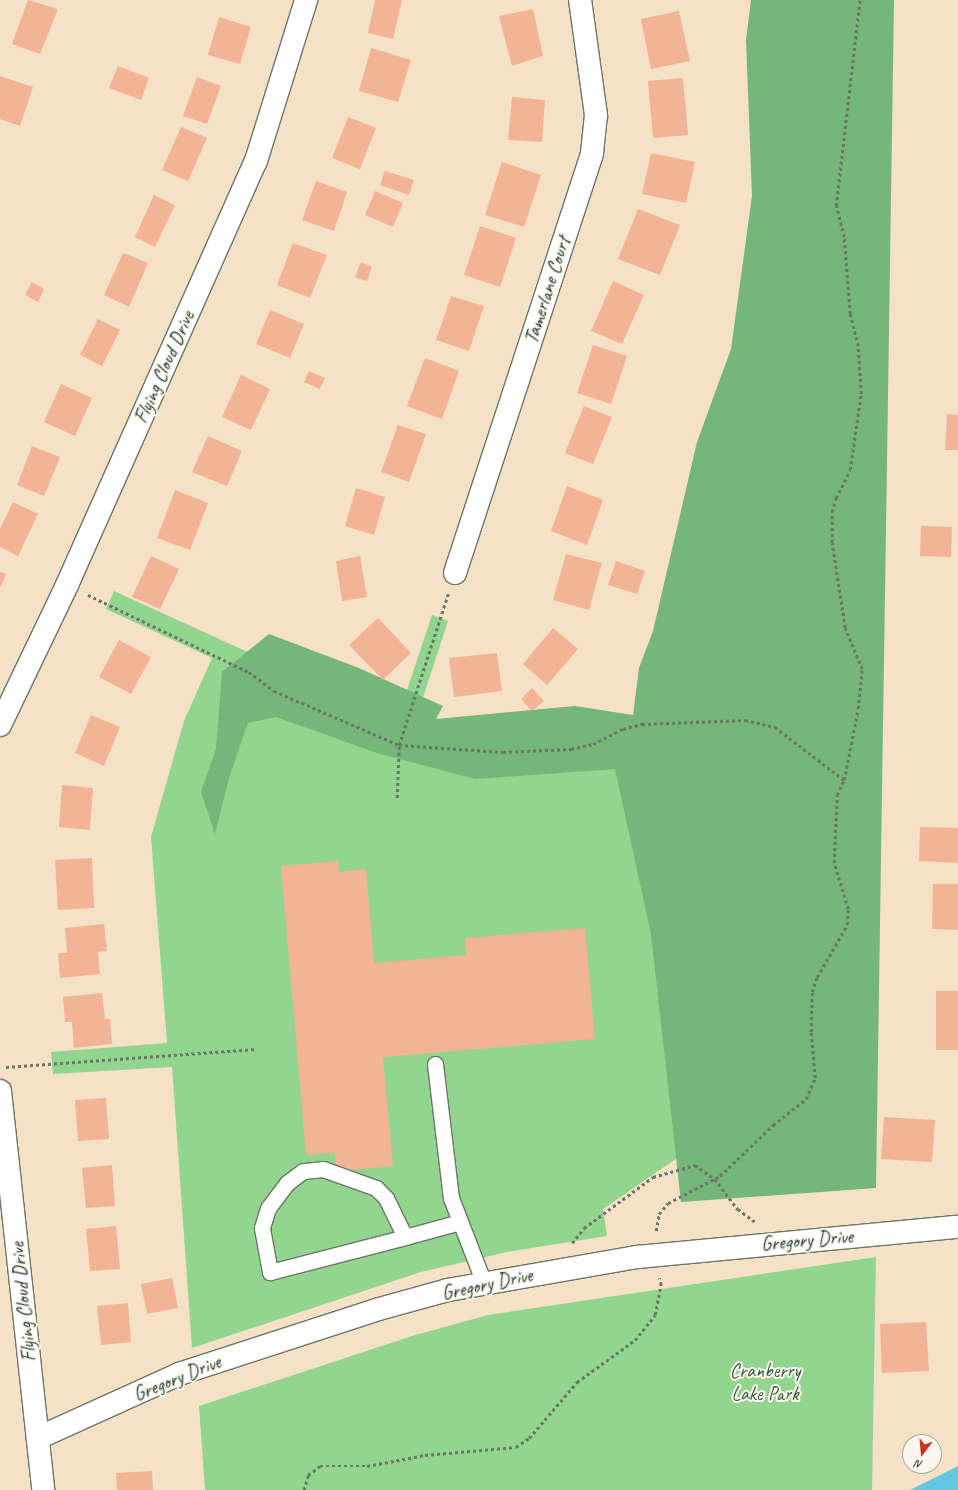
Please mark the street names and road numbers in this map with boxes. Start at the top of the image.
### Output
street label: Tamerlane Court [518,234,576,346]
street label: Flying Cloud Drive [129,307,199,427]
street label: Gregory Drive [760,1224,854,1256]
street label: Flying Cloud Drive [5,1241,41,1363]
street label: Gregory Drive [439,1263,535,1305]
street label: Gregory Drive [130,1350,224,1406]

